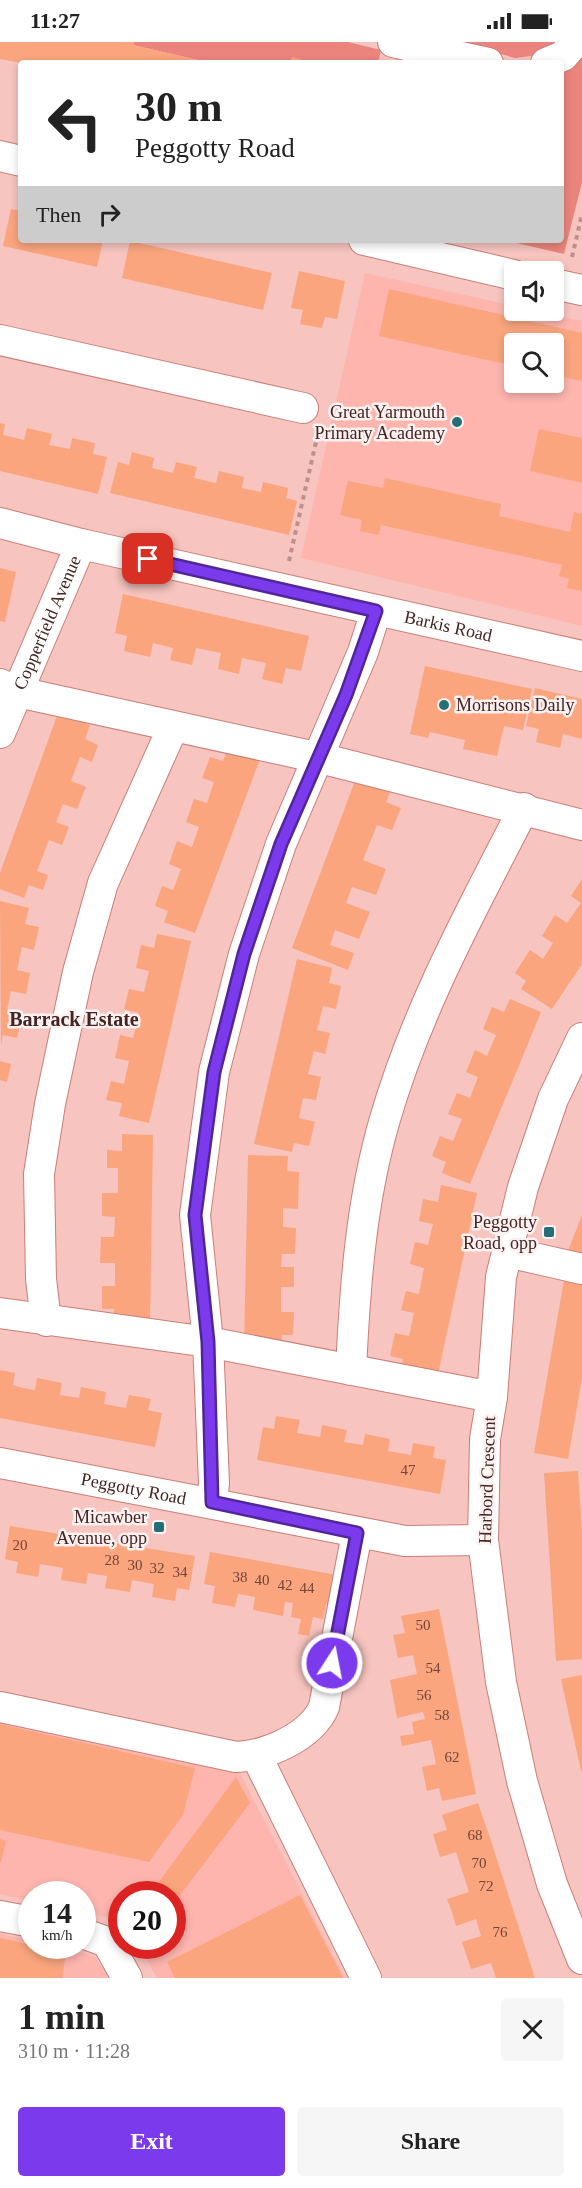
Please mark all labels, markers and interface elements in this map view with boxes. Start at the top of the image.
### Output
text: 11:27 [30,8,80,33]
icon: left [36,84,114,162]
text: 30 m [135,84,223,130]
text: Peggotty Road [135,133,295,163]
icon: right [93,198,126,231]
text: Then [36,202,81,227]
map controls [504,261,564,393]
button: sound [504,261,564,321]
button: search [504,333,564,393]
place label: Great Yarmouth Primary Academy [315,402,445,443]
marker: Great Yarmouth Primary Academy [450,415,464,429]
pin [122,533,173,584]
icon: arrive [131,542,164,575]
street label: Copperfield Avenue [10,552,85,693]
street label: Barkis Road [402,607,494,646]
place label: Morrisons Daily [456,695,575,715]
marker: Morrisons Daily [437,698,451,712]
district label: Barrack Estate [9,1008,139,1030]
place label: Peggotty Road, opp [463,1212,537,1253]
marker: Peggotty Road, opp [542,1225,556,1239]
street label: Harbord Crescent [475,1416,499,1544]
house number: 47 [401,1462,416,1478]
street label: Peggotty Road [79,1469,188,1509]
place label: Micawber Avenue, opp [56,1507,147,1548]
marker: Micawber Avenue, opp [152,1520,166,1534]
house number: 20 [13,1537,28,1553]
house number: 28 [105,1552,120,1568]
house number: 30 [128,1557,143,1573]
house number: 32 [150,1560,165,1576]
house number: 34 [173,1564,188,1580]
house number: 38 [233,1569,248,1585]
house number: 40 [255,1572,270,1588]
house number: 42 [278,1577,293,1593]
house number: 44 [300,1580,315,1596]
house number: 50 [416,1617,431,1633]
position arrow [300,1631,364,1695]
house number: 54 [426,1660,441,1676]
house number: 56 [417,1687,432,1703]
house number: 58 [435,1707,450,1723]
house number: 62 [445,1749,460,1765]
house number: 68 [468,1827,483,1843]
house number: 70 [472,1855,487,1871]
house number: 72 [479,1878,494,1894]
speed limit sign: 20 [108,1881,186,1959]
text: 14 [42,1896,72,1929]
house number: 76 [493,1924,508,1940]
text: km/h [42,1927,72,1943]
text: 1 min [18,1997,105,2037]
button: close [501,1998,564,2061]
text: 310 m · 11:28 [18,2040,130,2062]
button: Exit [18,2107,285,2176]
button: Share [297,2107,564,2176]

